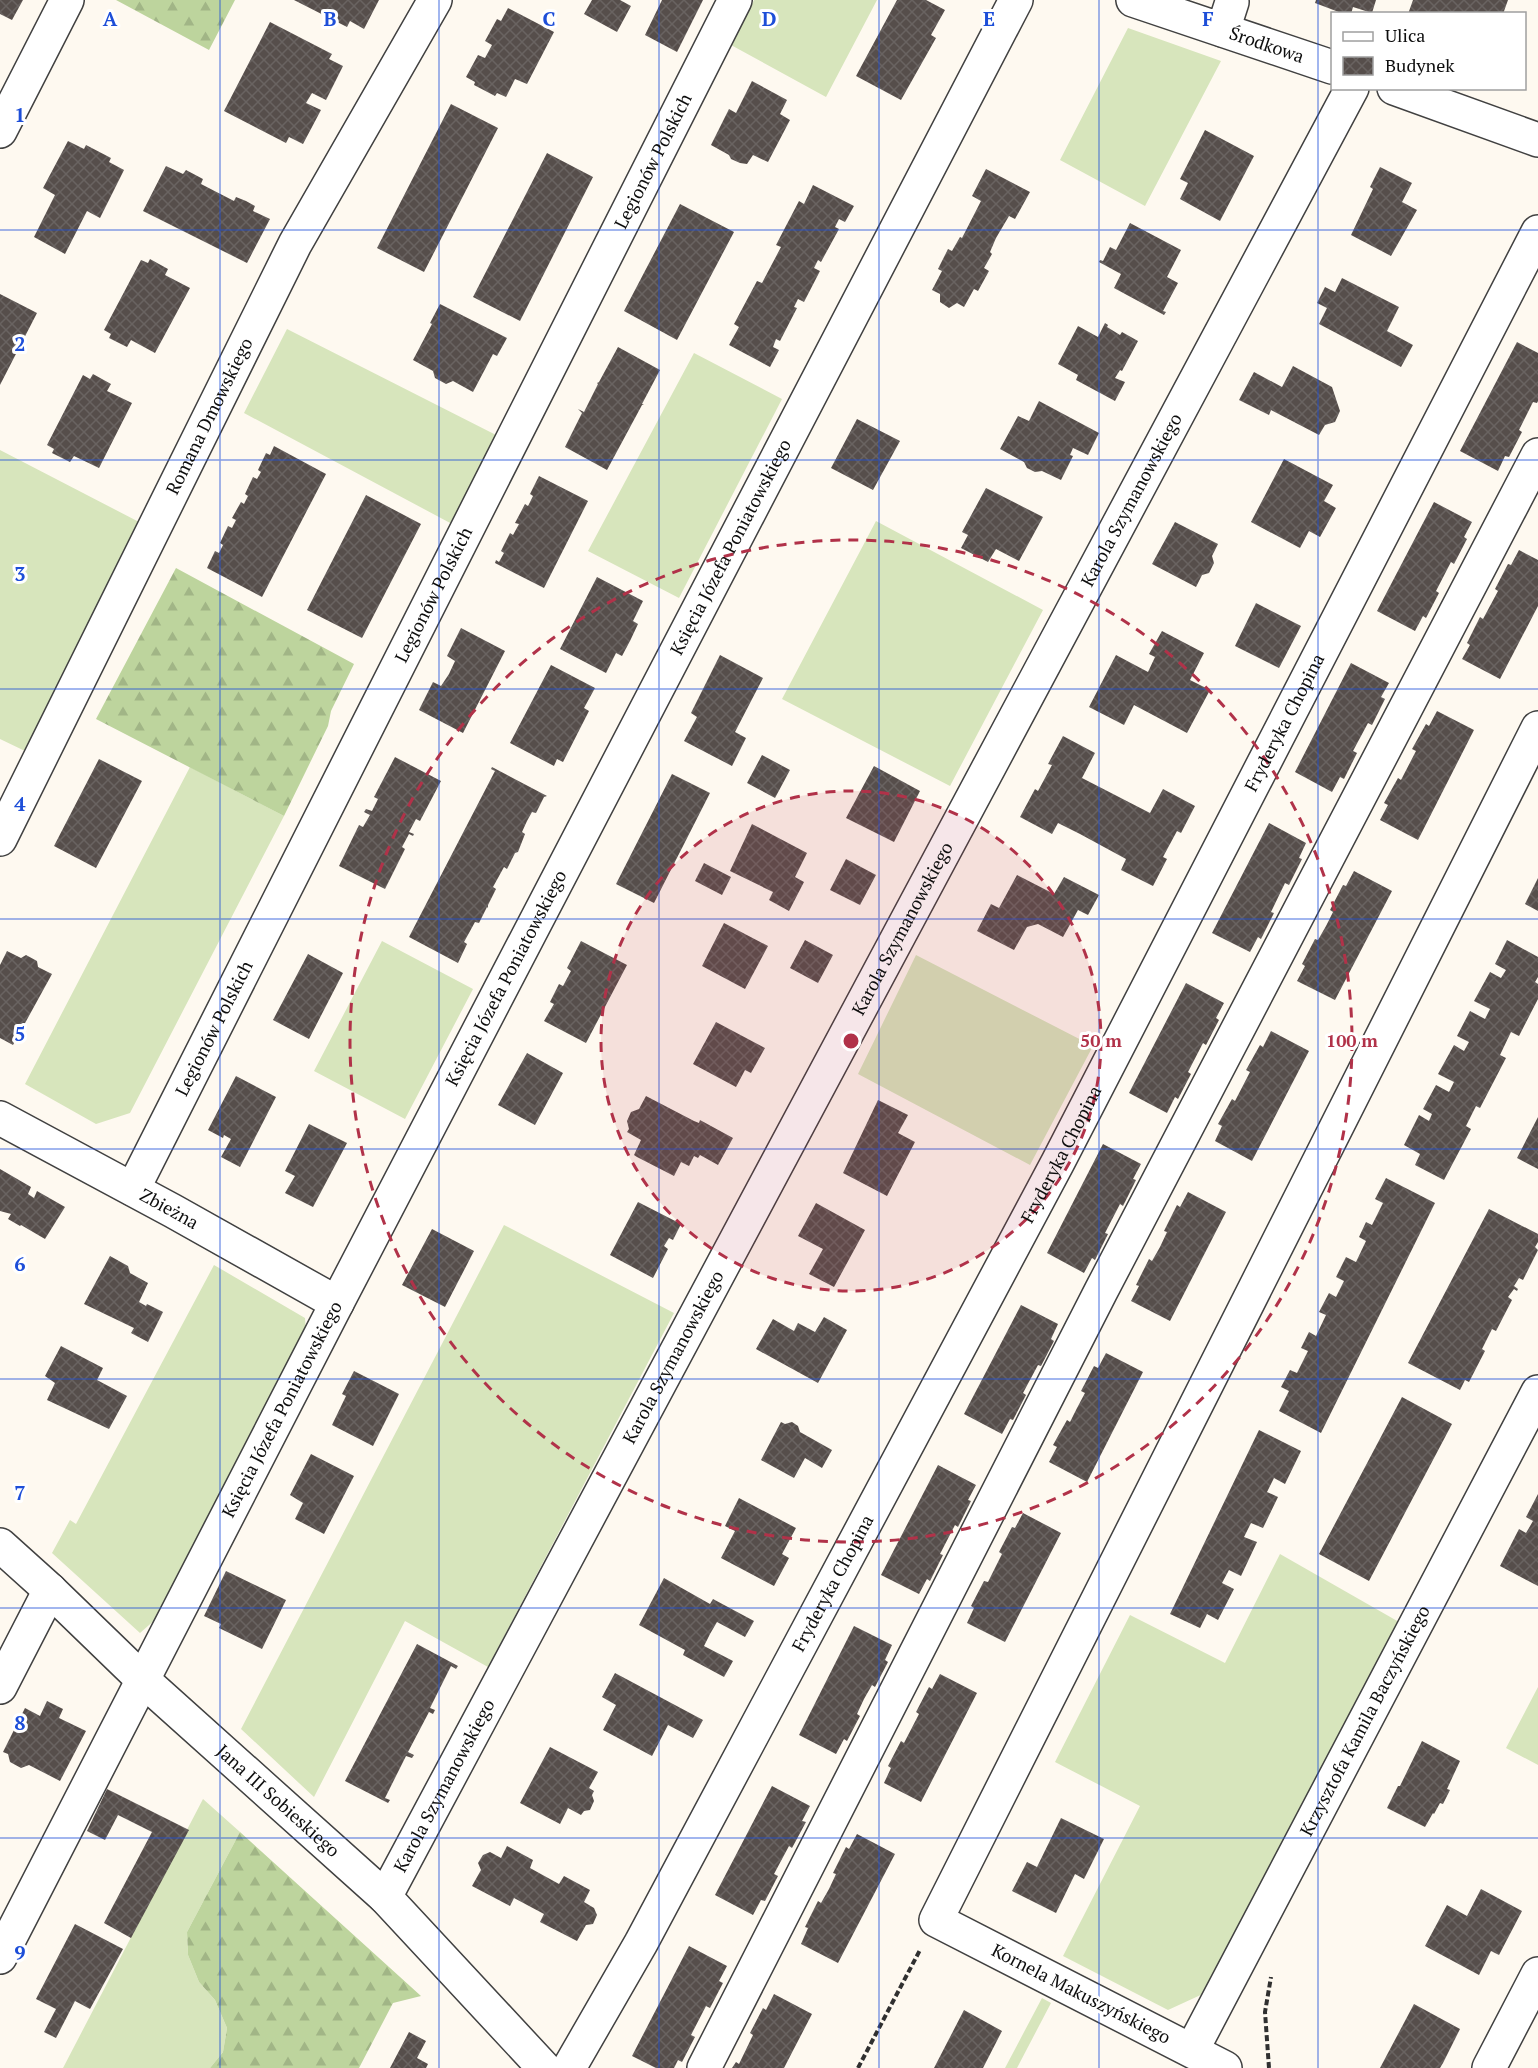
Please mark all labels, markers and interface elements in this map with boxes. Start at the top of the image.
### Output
text: A [103,5,118,32]
text: B [324,5,337,32]
text: C [542,5,556,32]
text: D [762,5,776,32]
text: E [983,5,995,32]
text: F [1202,5,1214,32]
legend [1331,12,1526,90]
street label: Środkowa [1226,20,1308,68]
text: Ulica [1385,23,1425,47]
text: Budynek [1385,53,1455,77]
street label: Legionów Polskich [608,89,697,233]
text: 1 [14,101,26,128]
text: 2 [14,330,26,357]
street label: Romana Dmowskiego [160,333,258,498]
street label: Karola Szymanowskiego [1075,409,1187,590]
street label: Księcia Józefa Poniatowskiego [664,435,796,659]
street label: Legionów Polskich [389,522,477,666]
text: 3 [14,560,26,587]
street label: Fryderyka Chopina [1238,649,1329,795]
text: 4 [14,790,26,817]
street label: Karola Szymanowskiego [846,837,958,1019]
street label: Księcia Józefa Poniatowskiego [439,866,572,1090]
street label: Legionów Polskich [169,956,258,1100]
text: 5 [14,1020,26,1047]
text: 50 m [1080,1028,1122,1052]
text: 100 m [1326,1028,1378,1052]
centre of rings [841,1031,861,1051]
street label: Fryderyka Chopina [1015,1081,1106,1227]
street label: Zbieżna [136,1182,203,1234]
text: 6 [14,1250,26,1277]
street label: Karola Szymanowskiego [617,1266,729,1448]
street label: Księcia Józefa Poniatowskiego [216,1297,347,1521]
text: 7 [14,1479,26,1506]
street label: Fryderyka Chopina [786,1510,879,1655]
street label: Krzysztofa Kamila Baczyńskiego [1294,1601,1435,1840]
street label: Karola Szymanowskiego [387,1695,500,1876]
text: 8 [14,1709,26,1736]
street label: Jana III Sobieskiego [212,1739,345,1862]
street label: Kornela Makuszyńskiego [988,1938,1175,2049]
text: 9 [14,1939,26,1966]

